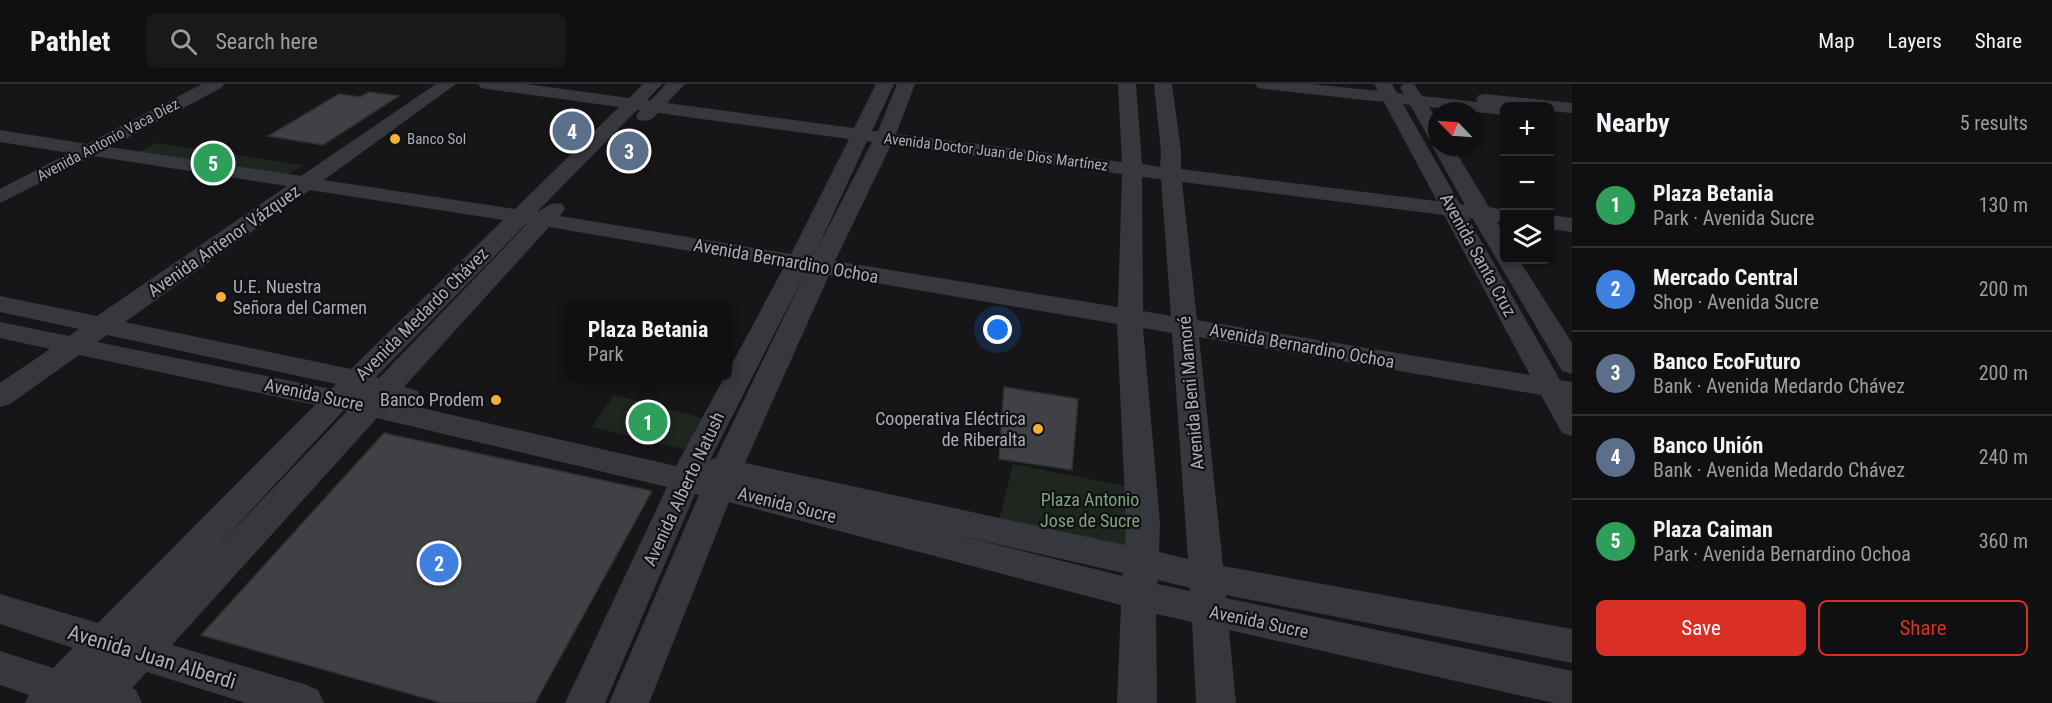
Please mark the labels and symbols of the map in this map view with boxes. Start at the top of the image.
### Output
street label: Avenida Antonio Vaca Díez [34,95,182,185]
north arrow [1428,102,1482,156]
pin: 4 [552,108,592,154]
pin: 3 [610,128,648,174]
street label: Avenida Doctor Juan de Dios Martínez [883,129,1109,175]
place label: Banco Sol [407,130,466,148]
marker: Banco Sol [388,132,402,146]
pin: 5 [194,140,232,185]
street label: Avenida Antenor Vázquez [144,180,304,301]
street label: Avenida Santa Cruz [1436,190,1521,320]
street label: Avenida Bernardino Ochoa [692,234,880,287]
street label: Avenida Medardo Chávez [351,243,492,384]
place label: U.E. Nuestra Señora del Carmen [233,276,367,318]
marker: U.E. Nuestra Señora del Carmen [214,290,228,304]
your location [983,315,1012,344]
street label: Avenida Beni Mamoré [1173,315,1208,471]
street label: Avenida Bernardino Ochoa [1208,319,1396,372]
street label: Avenida Sucre [263,374,365,415]
place label: Banco Prodem [380,389,484,410]
marker: Banco Prodem [489,393,503,407]
pin: 1 [628,400,668,444]
place label: Cooperativa Eléctrica de Riberalta [875,408,1026,450]
street label: Avenida Alberto Natush [639,409,728,569]
marker: Cooperativa Eléctrica de Riberalta [1031,422,1045,436]
street label: Avenida Sucre [736,482,838,527]
park label: Plaza Antonio Jose de Sucre [1040,489,1140,531]
pin: 2 [420,540,458,586]
street label: Avenida Sucre [1208,601,1310,642]
street label: Avenida Juan Alberdi [65,620,239,694]

